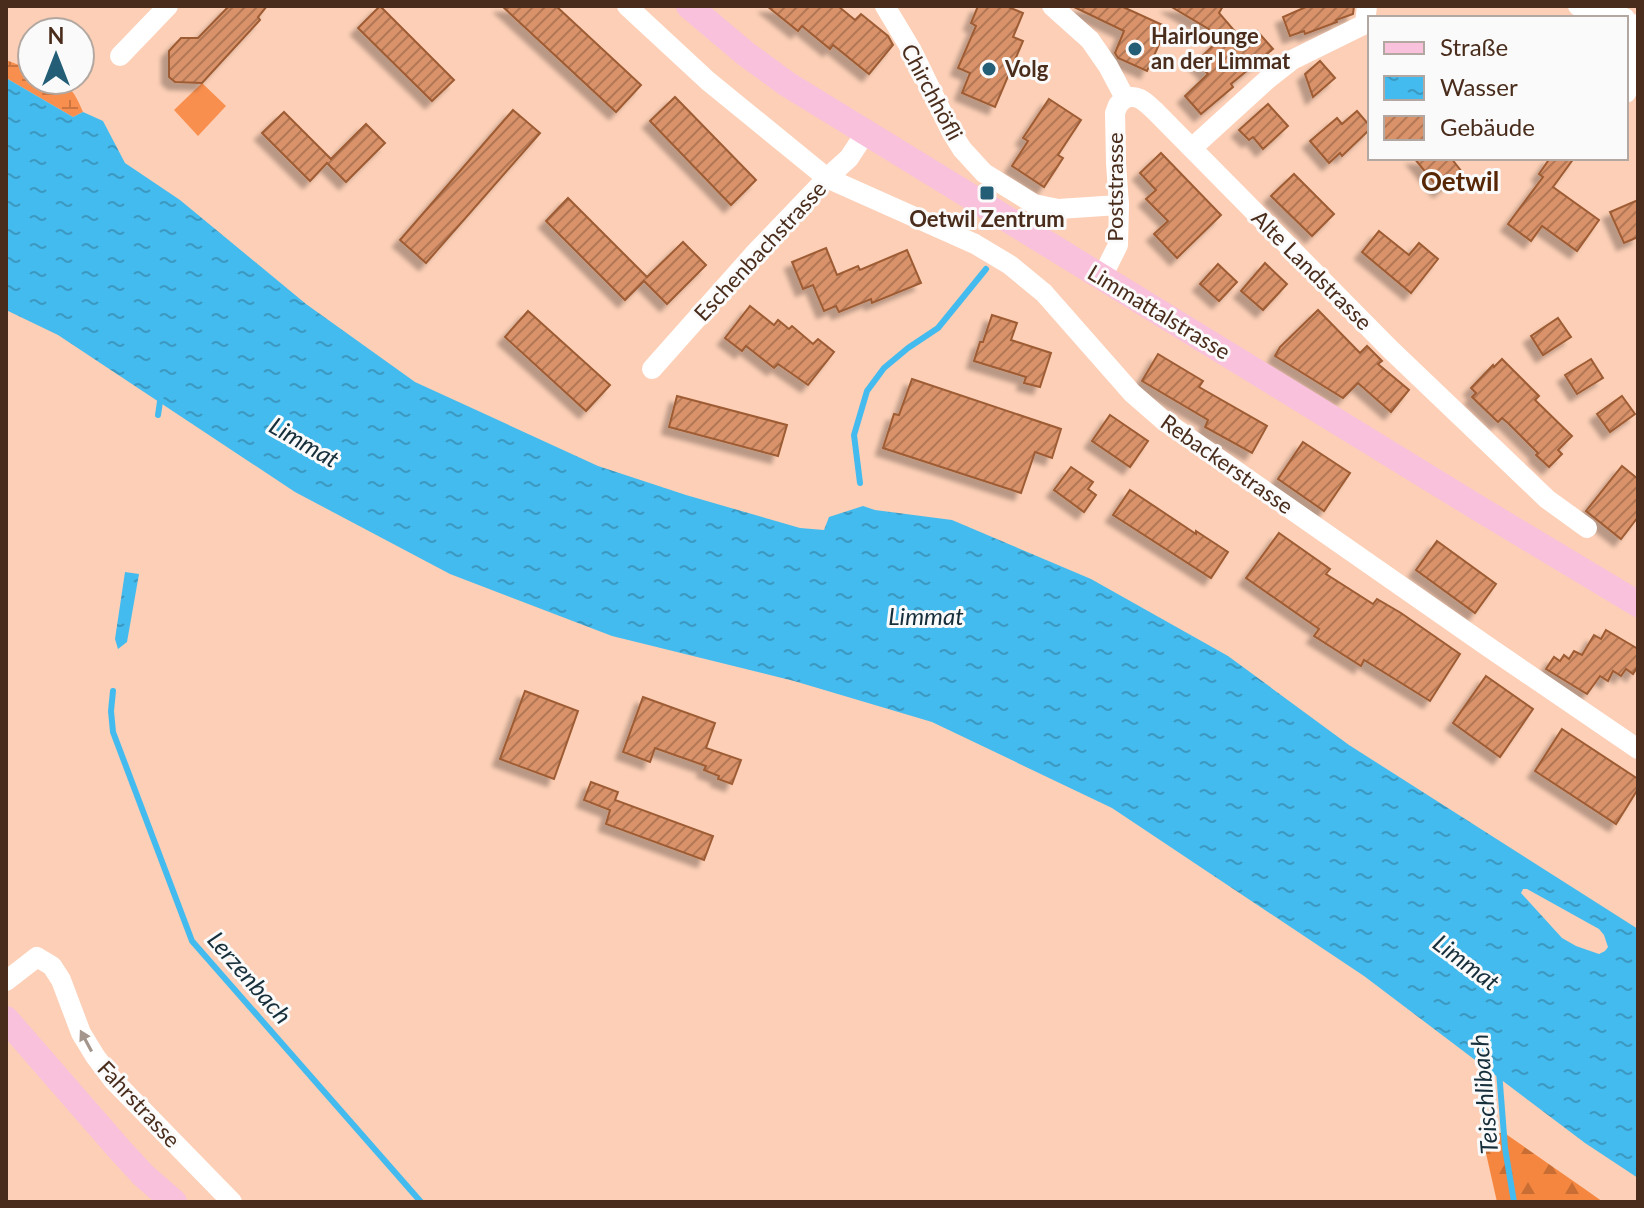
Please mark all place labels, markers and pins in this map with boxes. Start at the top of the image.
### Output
place label: Hairlounge an der Limmat [1151,22,1291,74]
marker: Hairlounge an der Limmat [1126,40,1144,58]
place label: Volg [1004,55,1049,82]
marker: Volg [980,60,998,78]
marker: Oetwil Zentrum [978,184,996,202]
place label: Oetwil Zentrum [909,205,1065,232]

